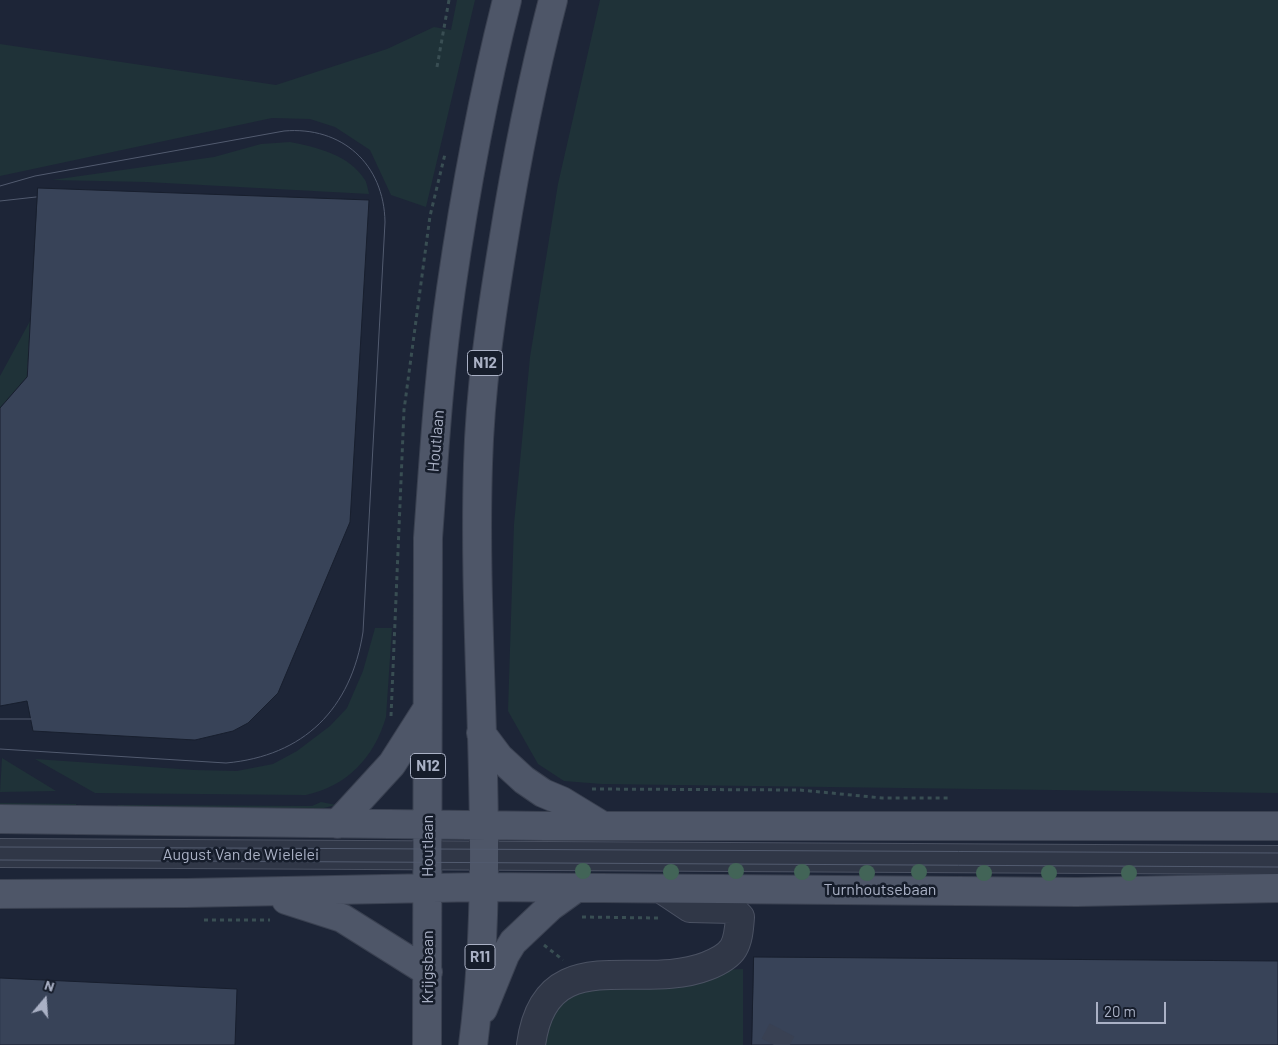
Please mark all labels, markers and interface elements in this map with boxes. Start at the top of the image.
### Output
road number: N12 [468,350,502,376]
street label: Houtlaan [424,409,448,473]
road number: N12 [410,754,446,778]
street label: Houtlaan [418,815,438,877]
street label: August Van de Wielelei [163,845,319,865]
street label: Turnhoutsebaan [824,880,936,900]
street label: Krijgsbaan [418,930,438,1004]
road number: R11 [465,944,495,970]
north arrow [20,975,70,1025]
text: N [43,976,57,995]
scale bar [1098,992,1168,1024]
text: 20 m [1104,1002,1136,1020]

